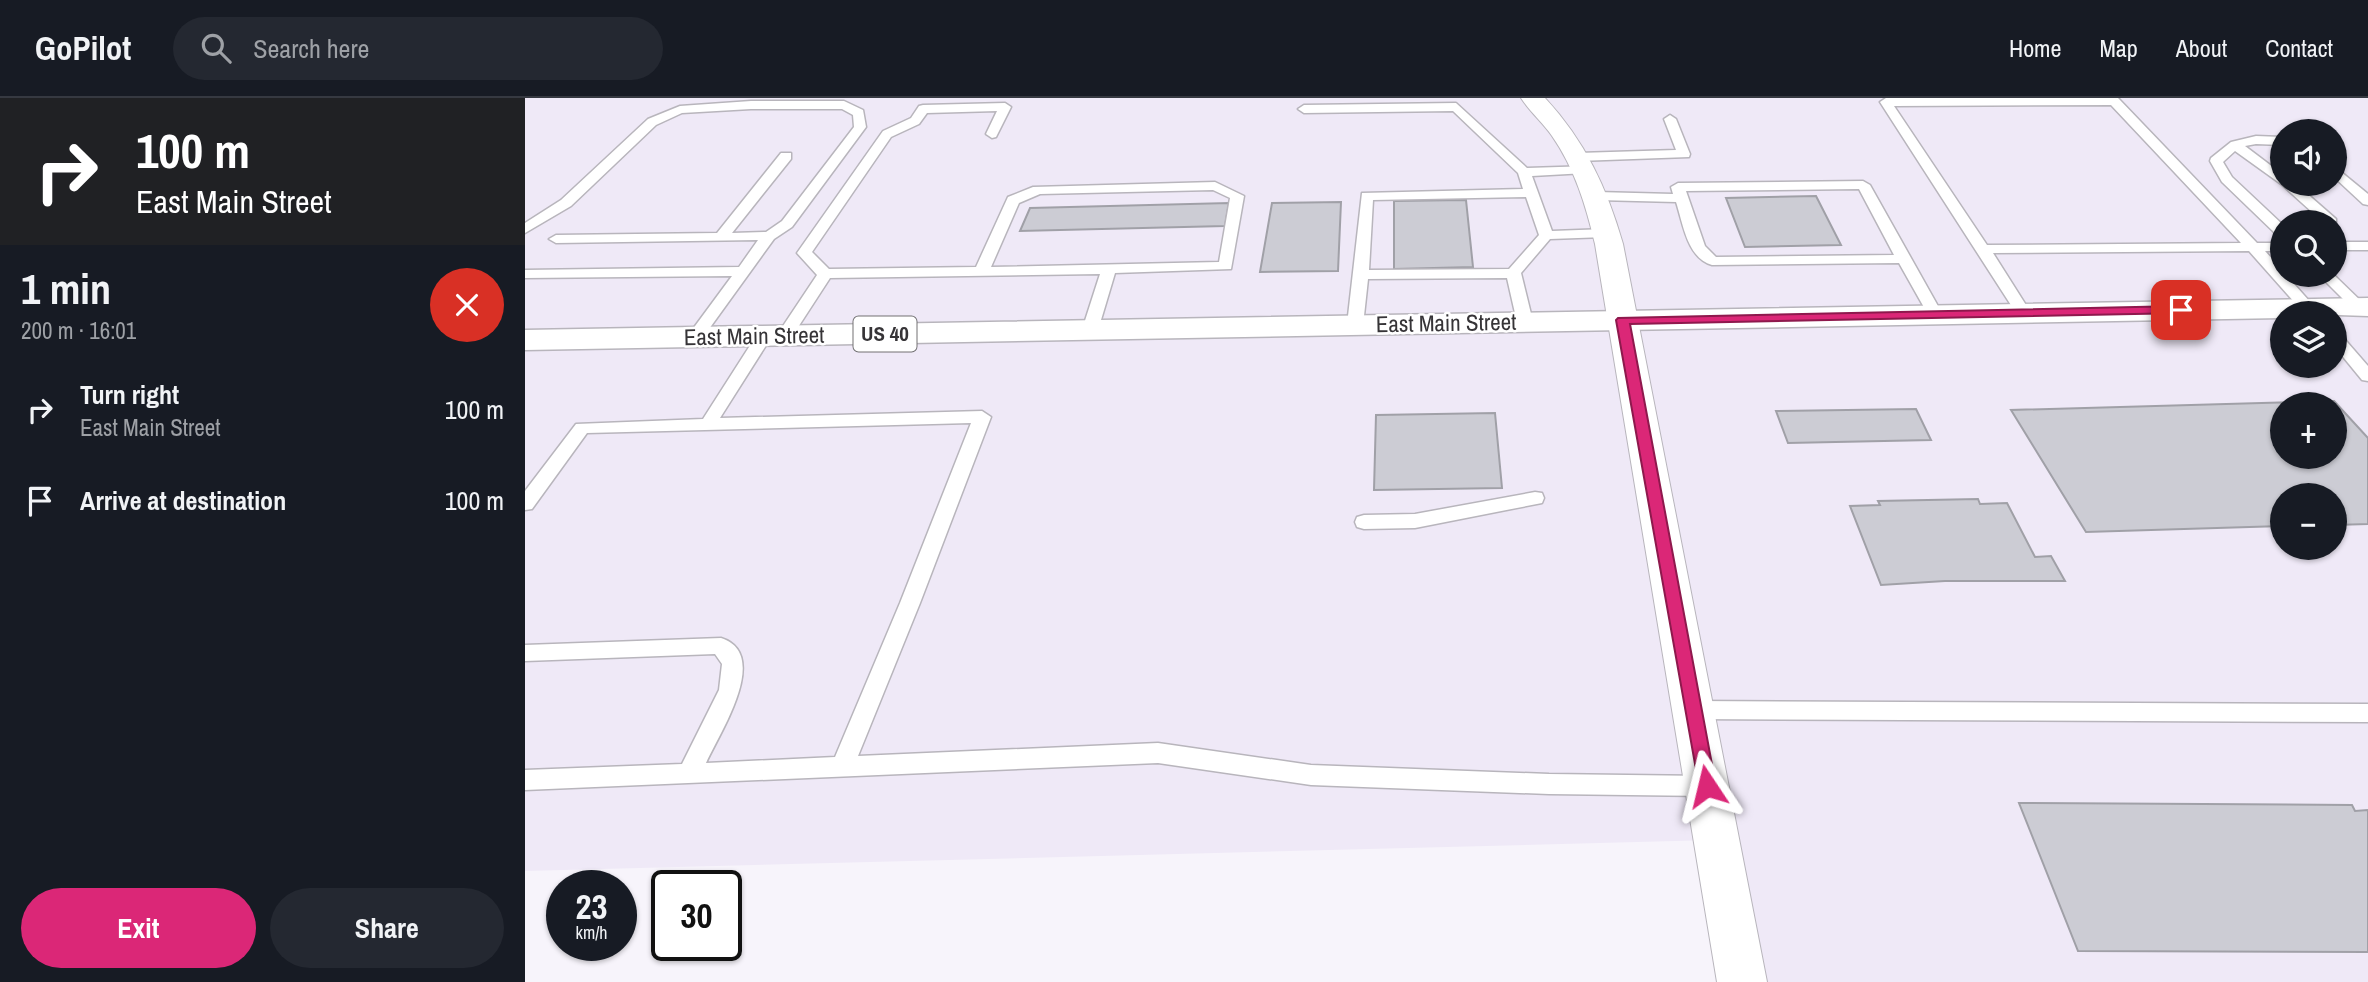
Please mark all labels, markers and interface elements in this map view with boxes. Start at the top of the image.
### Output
search box [173,17,663,80]
text: GoPilot [35,26,131,70]
icon: search [197,29,235,67]
text: Search here [253,31,369,66]
text: Home [2009,32,2061,64]
text: Map [2099,32,2138,64]
text: About [2176,32,2227,64]
text: Contact [2265,32,2333,64]
text: 100 m [136,117,250,183]
map controls [2270,119,2347,560]
button: sound [2270,119,2347,196]
icon: right [21,126,112,217]
text: East Main Street [136,180,331,223]
button: search [2270,210,2347,287]
text: 1 min [21,261,111,317]
button: close [430,268,504,342]
pin [2151,280,2211,340]
icon: arrive [2162,291,2200,329]
button: layers [2270,301,2347,378]
street label: East Main Street [1375,306,1516,339]
text: 200 m · 16:01 [21,315,136,346]
road number: US 40 [853,316,917,352]
street label: East Main Street [683,319,824,352]
text: Turn right [80,377,179,412]
icon: right [21,391,59,429]
text: 100 m [445,392,504,427]
button: + [2270,392,2347,469]
text: East Main Street [80,412,220,443]
icon: arrive [21,482,59,520]
text: Arrive at destination [80,483,286,518]
text: 100 m [445,483,504,518]
button: − [2270,483,2347,560]
position arrow [1670,749,1744,823]
speed limit sign: 30 [651,870,742,961]
text: 23 [576,883,607,930]
button: Exit [21,888,256,968]
button: Share [270,888,504,968]
text: km/h [576,920,608,945]

